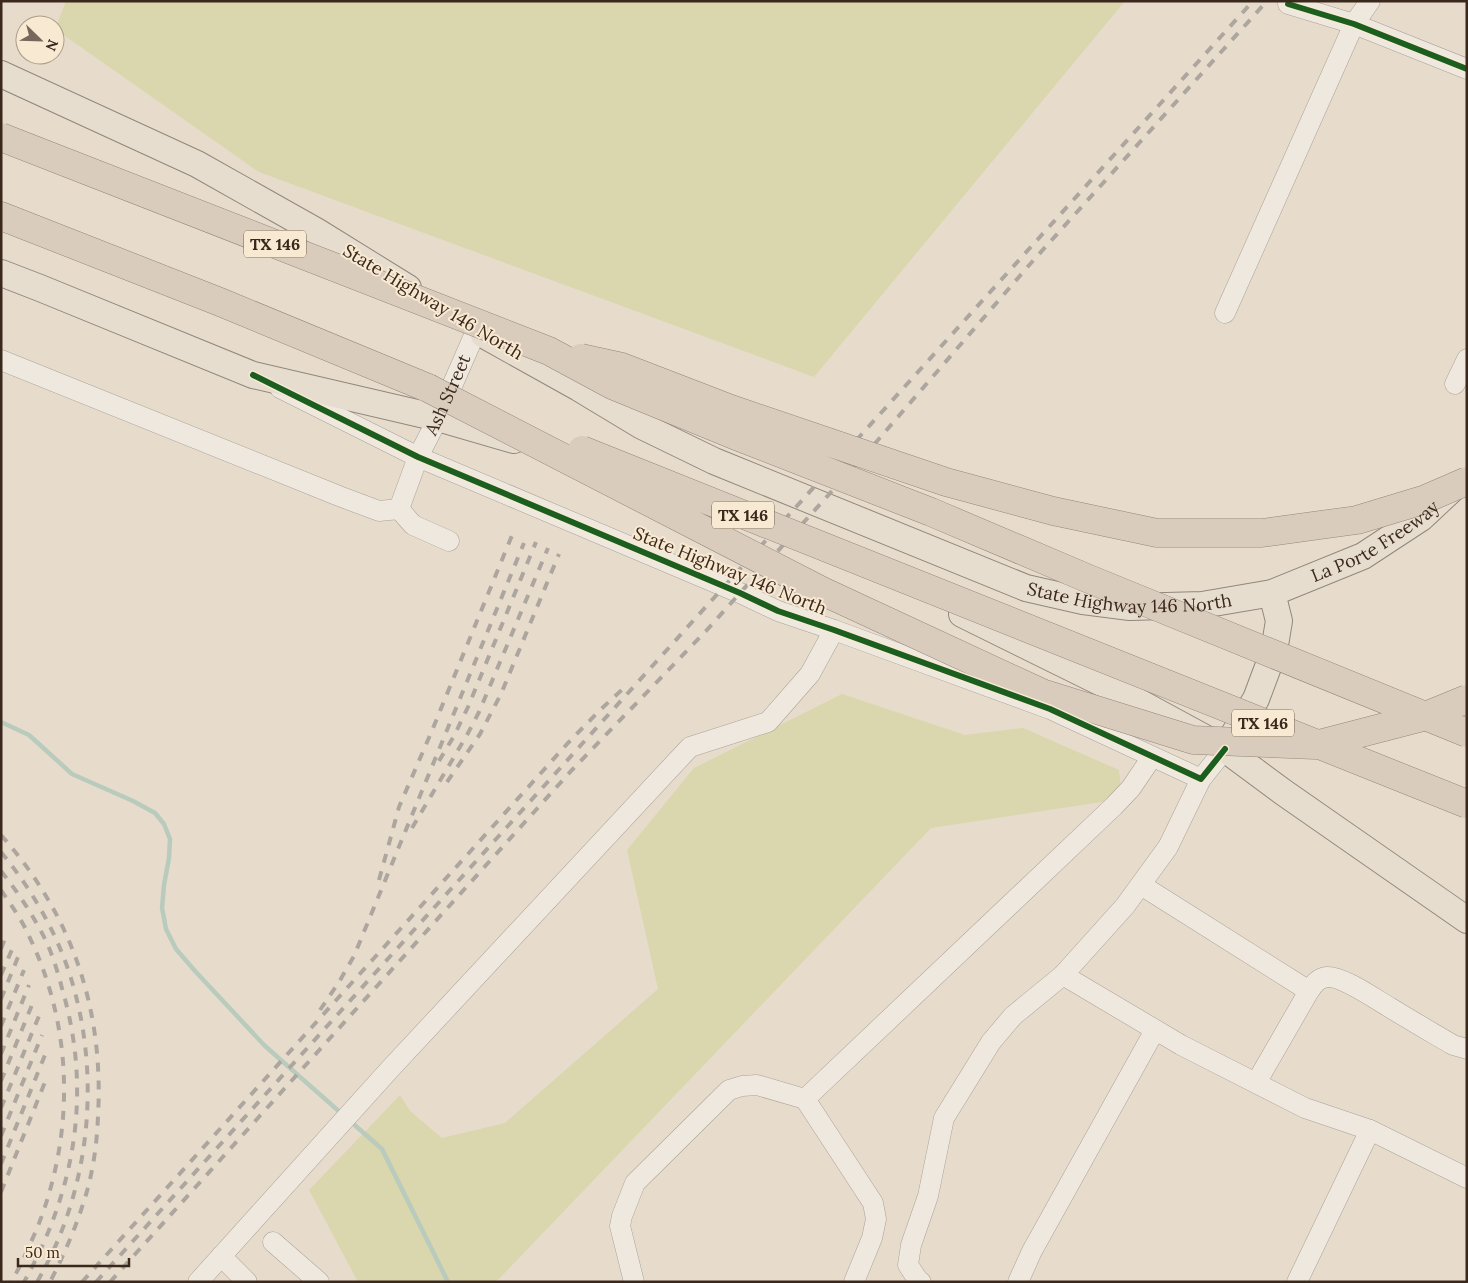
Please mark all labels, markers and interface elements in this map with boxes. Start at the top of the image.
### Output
north arrow [15,15,65,65]
text: N [41,37,62,54]
road number: TX 146 [244,230,306,258]
street label: State Highway 146 North [339,239,528,365]
street label: Ash Street [419,351,475,440]
street label: La Porte Freeway [1308,495,1444,587]
road number: TX 146 [712,502,774,528]
street label: State Highway 146 North [630,521,830,620]
street label: State Highway 146 North [1025,577,1234,618]
road number: TX 146 [1232,710,1294,736]
scale bar [18,1236,129,1268]
text: 50 m [25,1243,60,1262]

